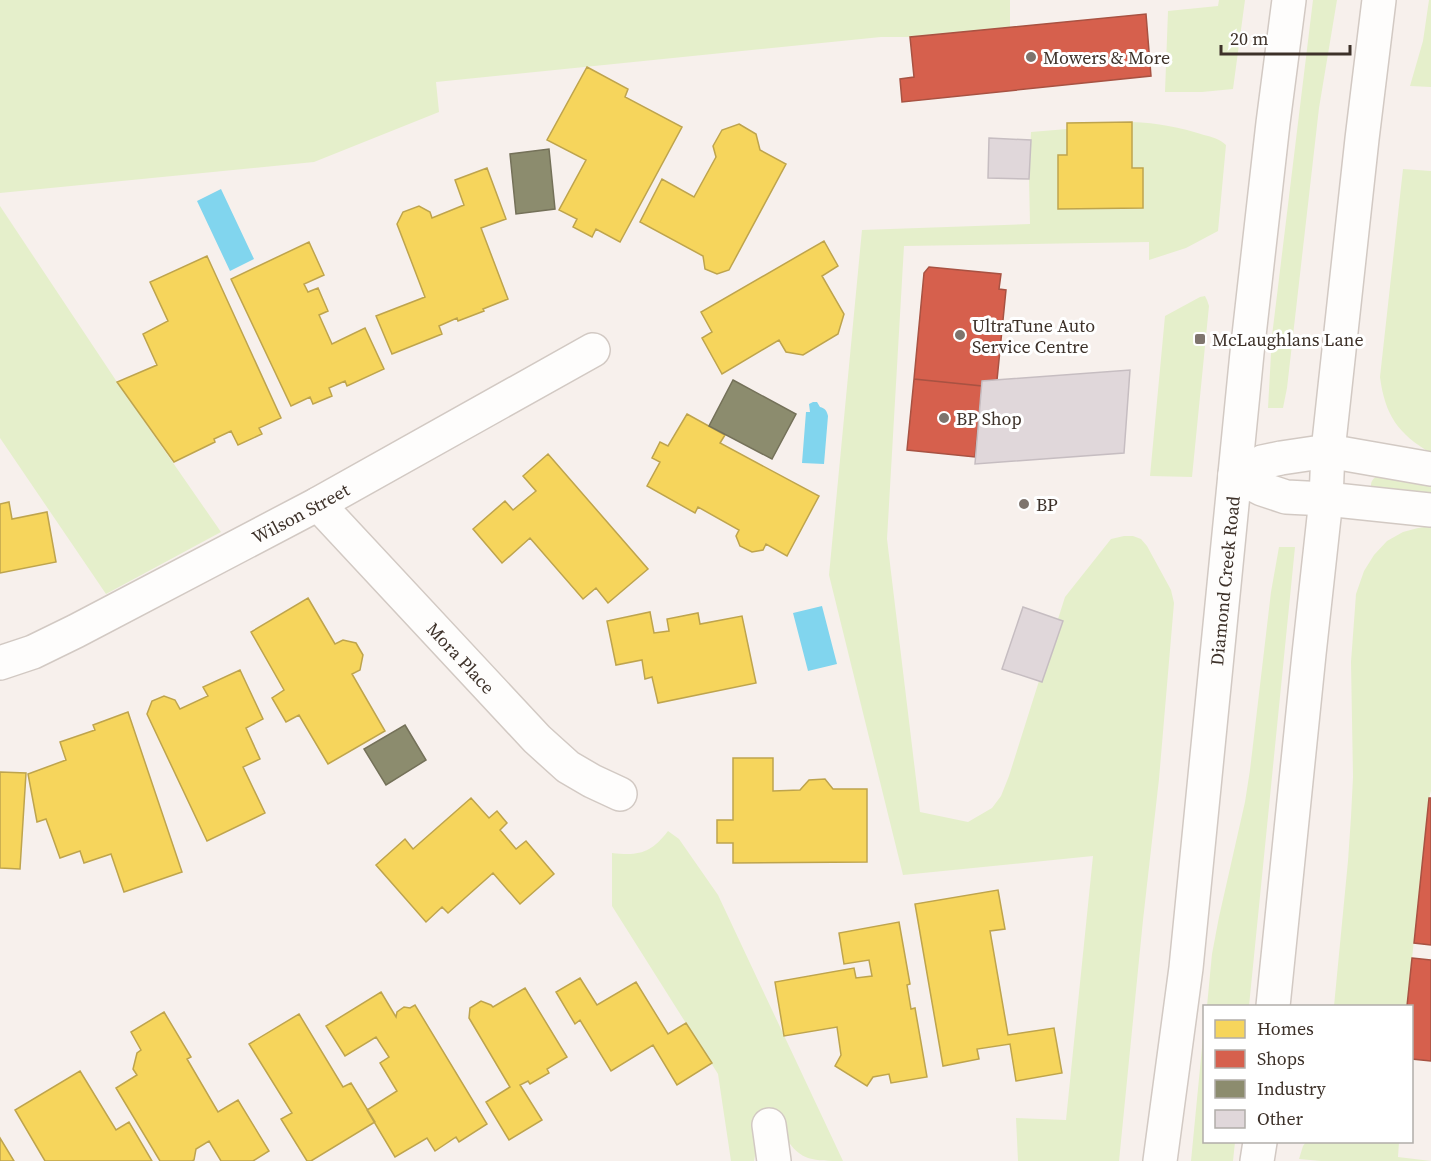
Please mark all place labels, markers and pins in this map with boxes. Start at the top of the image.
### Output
place label: Mowers & More [1043,45,1170,70]
marker: Mowers & More [1024,50,1038,64]
place label: UltraTune Auto Service Centre [972,313,1095,359]
place label: McLaughlans Lane [1212,327,1364,352]
marker: UltraTune Auto Service Centre [953,328,967,342]
marker: McLaughlans Lane [1193,332,1207,346]
place label: BP Shop [956,406,1022,431]
marker: BP Shop [937,411,951,425]
place label: BP [1036,492,1058,517]
marker: BP [1017,497,1031,511]

